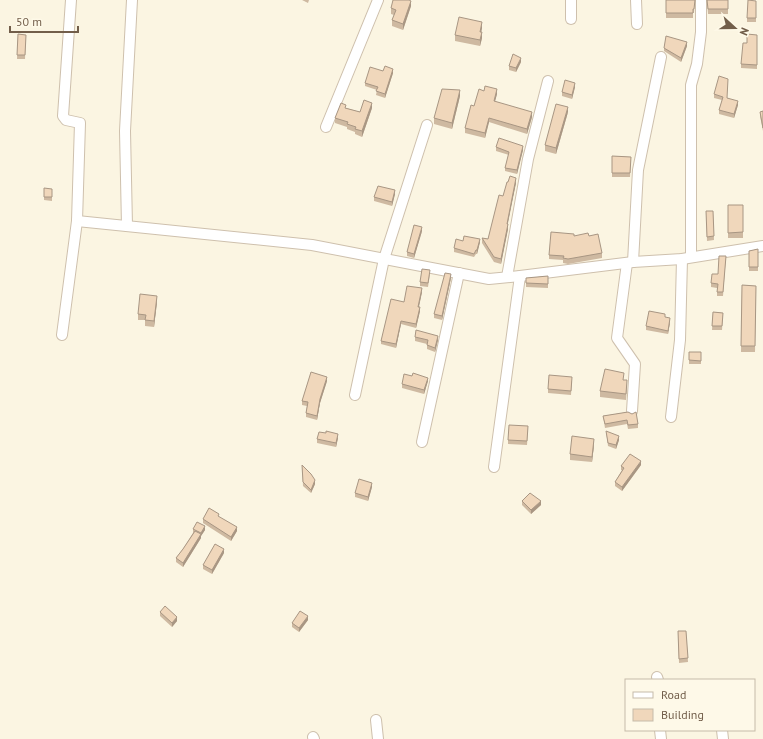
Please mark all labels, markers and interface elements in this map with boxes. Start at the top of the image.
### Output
scale bar [10,8,78,34]
north arrow [715,8,755,48]
text: 50 m [16,14,42,29]
text: N [737,26,752,37]
legend [625,679,755,731]
text: Road [661,687,686,702]
text: Building [661,707,704,722]

